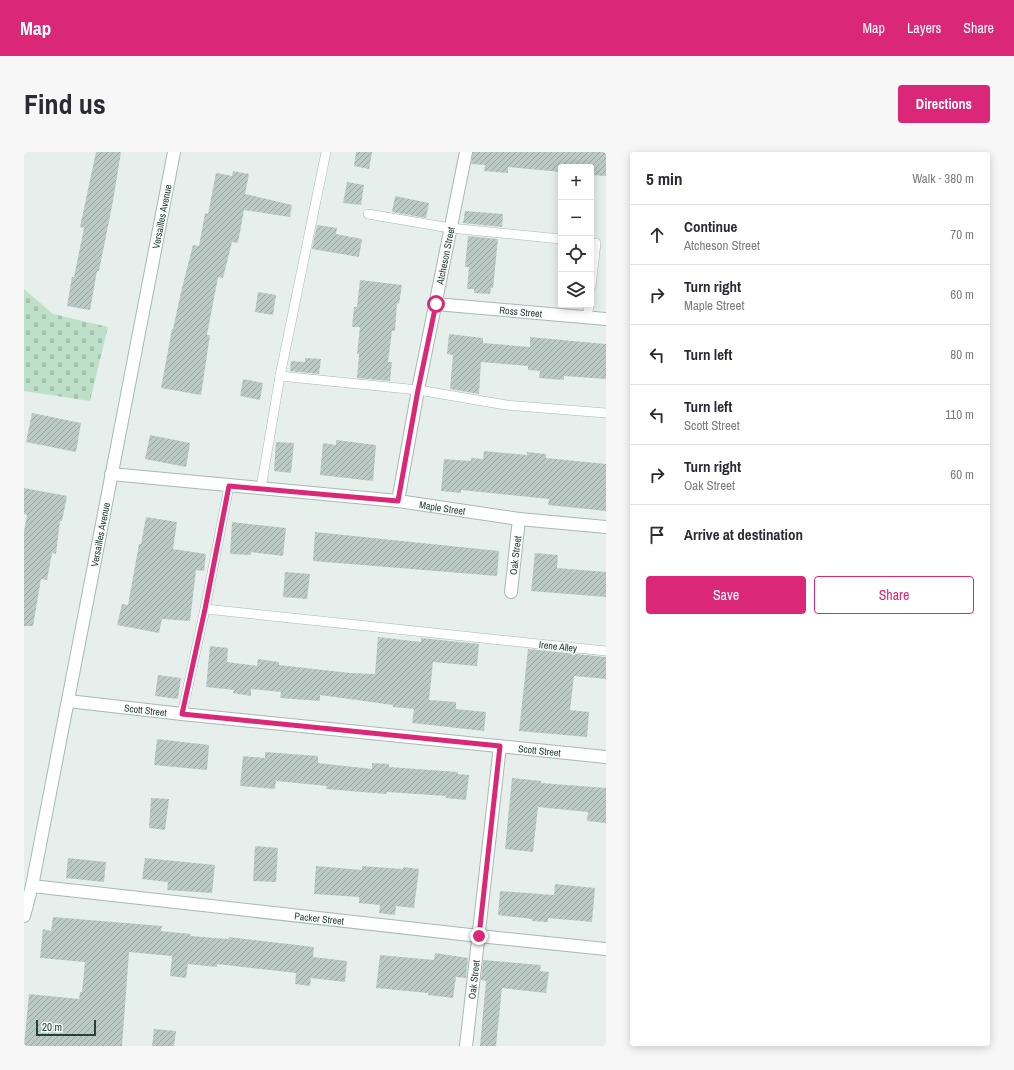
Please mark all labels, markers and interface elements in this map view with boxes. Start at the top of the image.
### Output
text: Map [20,15,51,41]
text: Map [863,19,885,37]
text: Layers [907,19,941,37]
text: Share [963,19,994,37]
text: Find us [24,85,106,123]
button: Directions [898,85,990,123]
map controls [558,164,594,308]
button: + [558,164,594,200]
text: 5 min [646,167,682,190]
text: Walk · 380 m [912,170,974,187]
street label: Versailles Avenue [149,183,175,250]
button: − [558,200,594,236]
text: Continue [684,216,737,237]
icon: ahead [646,224,668,246]
street label: Atcheson Street [433,225,458,286]
text: 70 m [950,226,974,243]
button: locate [558,236,594,272]
text: Atcheson Street [684,237,760,254]
button: layers [558,272,594,308]
text: Turn right [684,276,741,297]
icon: right [646,284,668,306]
text: 60 m [950,286,974,303]
route start [427,295,445,313]
text: Maple Street [684,297,744,314]
street label: Ross Street [499,304,543,320]
icon: left [646,344,668,366]
text: Turn left [684,344,732,365]
text: 80 m [950,346,974,363]
text: Turn left [684,396,732,417]
icon: left [646,404,668,426]
text: 110 m [945,406,974,423]
text: Scott Street [684,417,740,434]
text: Turn right [684,456,741,477]
icon: right [646,464,668,486]
text: 60 m [950,466,974,483]
text: Oak Street [684,477,735,494]
street label: Maple Street [418,498,467,518]
street label: Versailles Avenue [88,501,113,568]
icon: arrive [646,524,668,546]
text: Arrive at destination [684,524,803,545]
street label: Oak Street [507,534,524,575]
button: Save [646,576,806,614]
button: Share [814,576,974,614]
street label: Irene Alley [538,638,579,655]
street label: Scott Street [123,701,168,719]
street label: Scott Street [517,742,562,759]
street label: Packer Street [294,909,345,928]
route end [470,927,488,945]
street label: Oak Street [465,959,483,1000]
scale bar [36,1018,96,1037]
text: 20 m [42,1020,62,1034]

